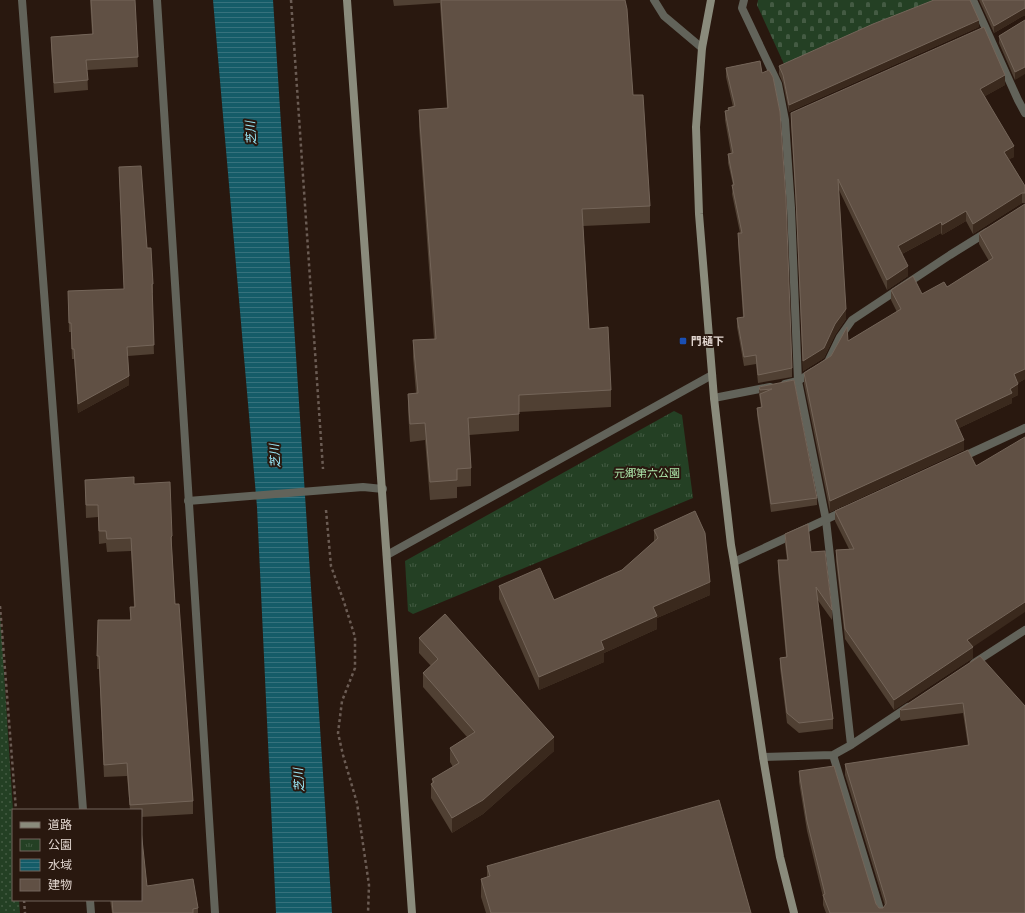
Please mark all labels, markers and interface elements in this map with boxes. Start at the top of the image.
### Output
water label: 芝川 [243,119,259,145]
place label: 門樋下 [691,335,724,348]
marker: 門樋下 [678,336,688,346]
water label: 芝川 [267,442,283,468]
park label: 元郷第六公園 [614,467,680,480]
water label: 芝川 [291,766,307,792]
legend [12,809,142,901]
text: 道路 [48,818,72,832]
text: 公園 [48,838,72,852]
text: 水域 [48,858,72,872]
text: 建物 [48,878,72,892]

